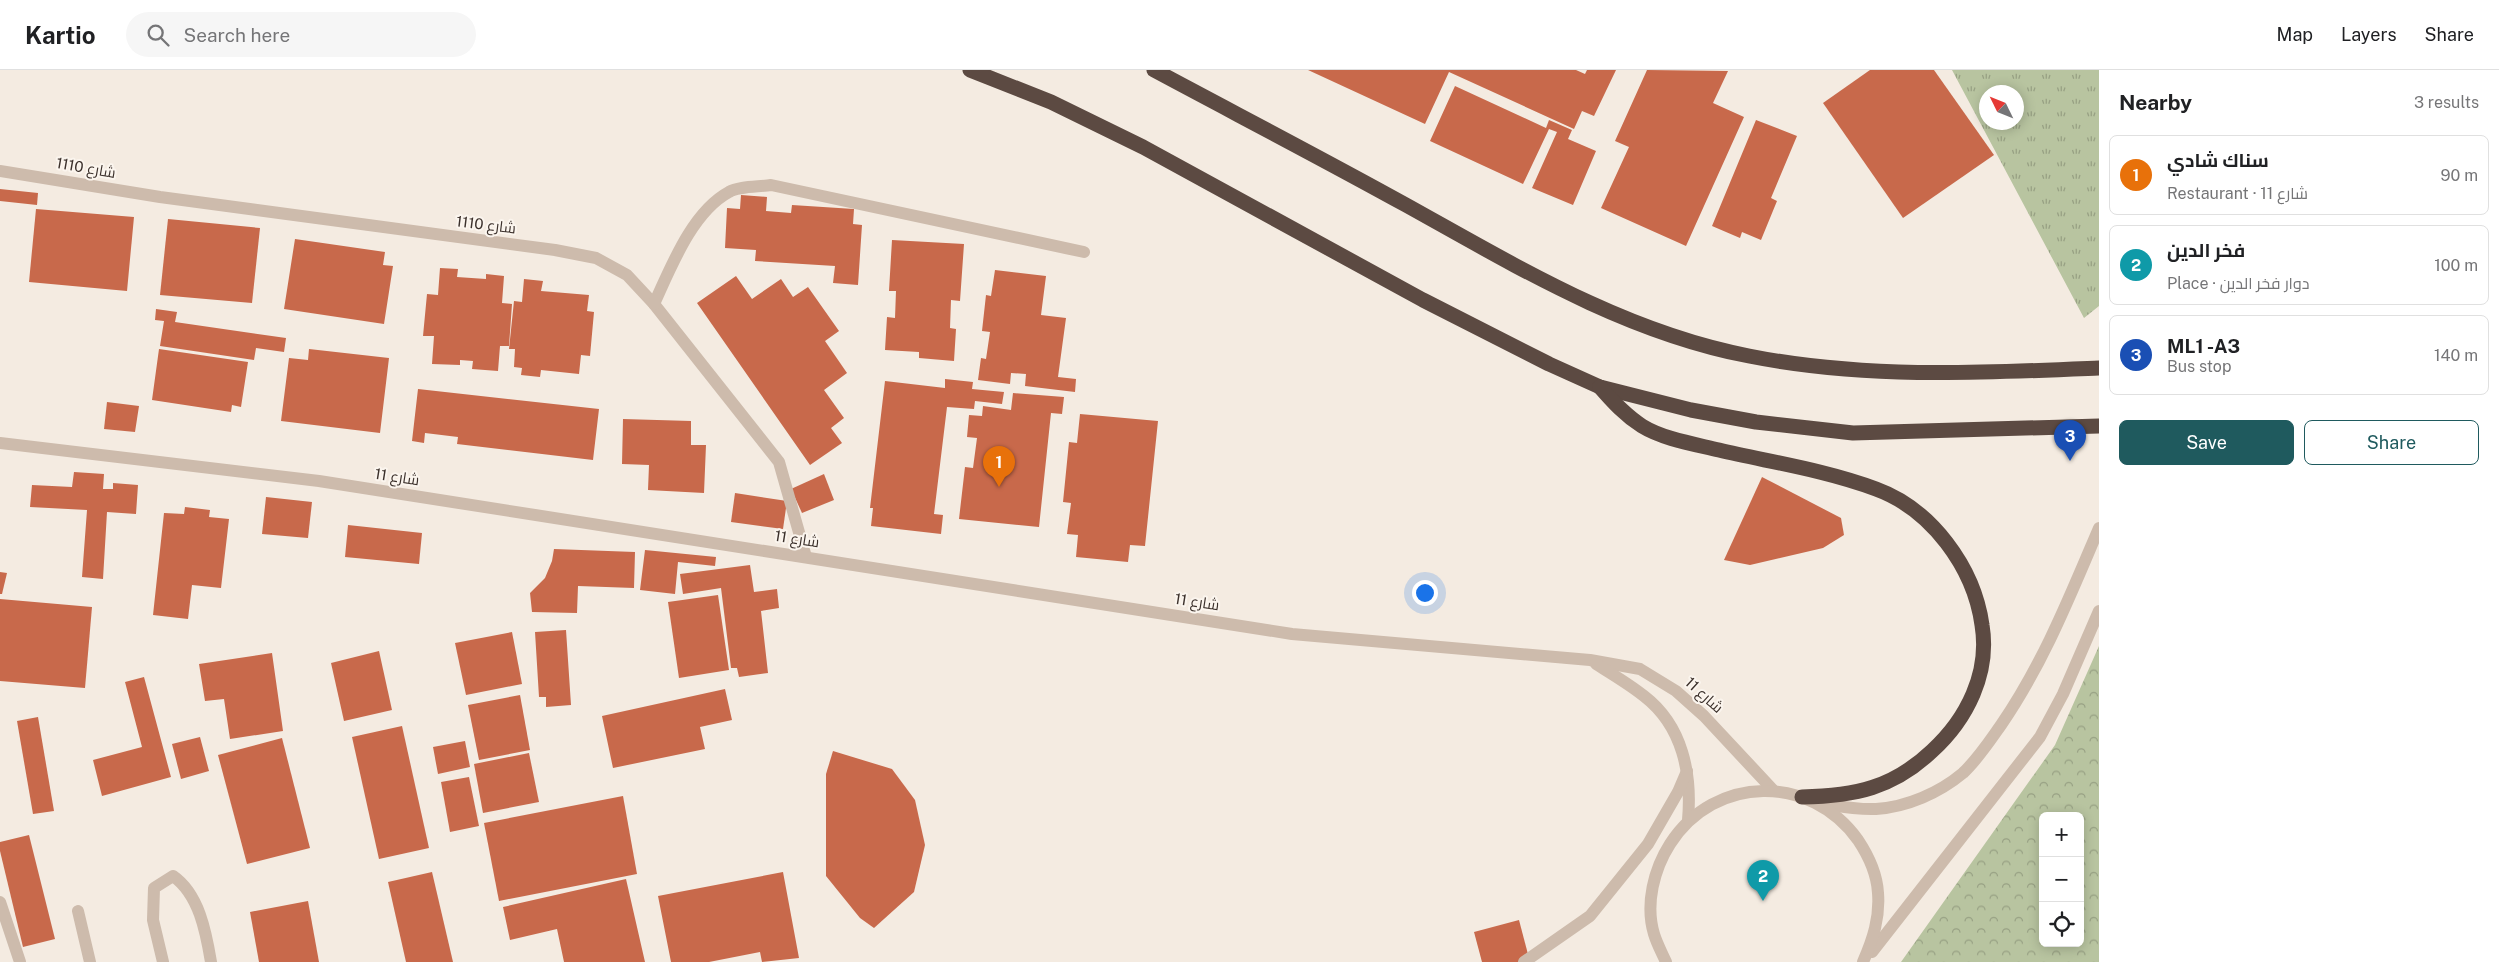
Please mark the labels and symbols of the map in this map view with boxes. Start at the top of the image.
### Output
north arrow [1979,85,2024,130]
street label: شارع 1110 [54,154,117,184]
street label: شارع 1110 [455,212,517,240]
pin: 3 [2054,420,2086,461]
pin: 1 [983,446,1015,487]
street label: شارع 11 [373,465,421,491]
street label: شارع 11 [773,527,821,553]
your location [1412,580,1438,606]
street label: شارع 11 [1173,590,1221,616]
street label: شارع 11 [1680,673,1727,718]
pin: 2 [1747,860,1779,901]

